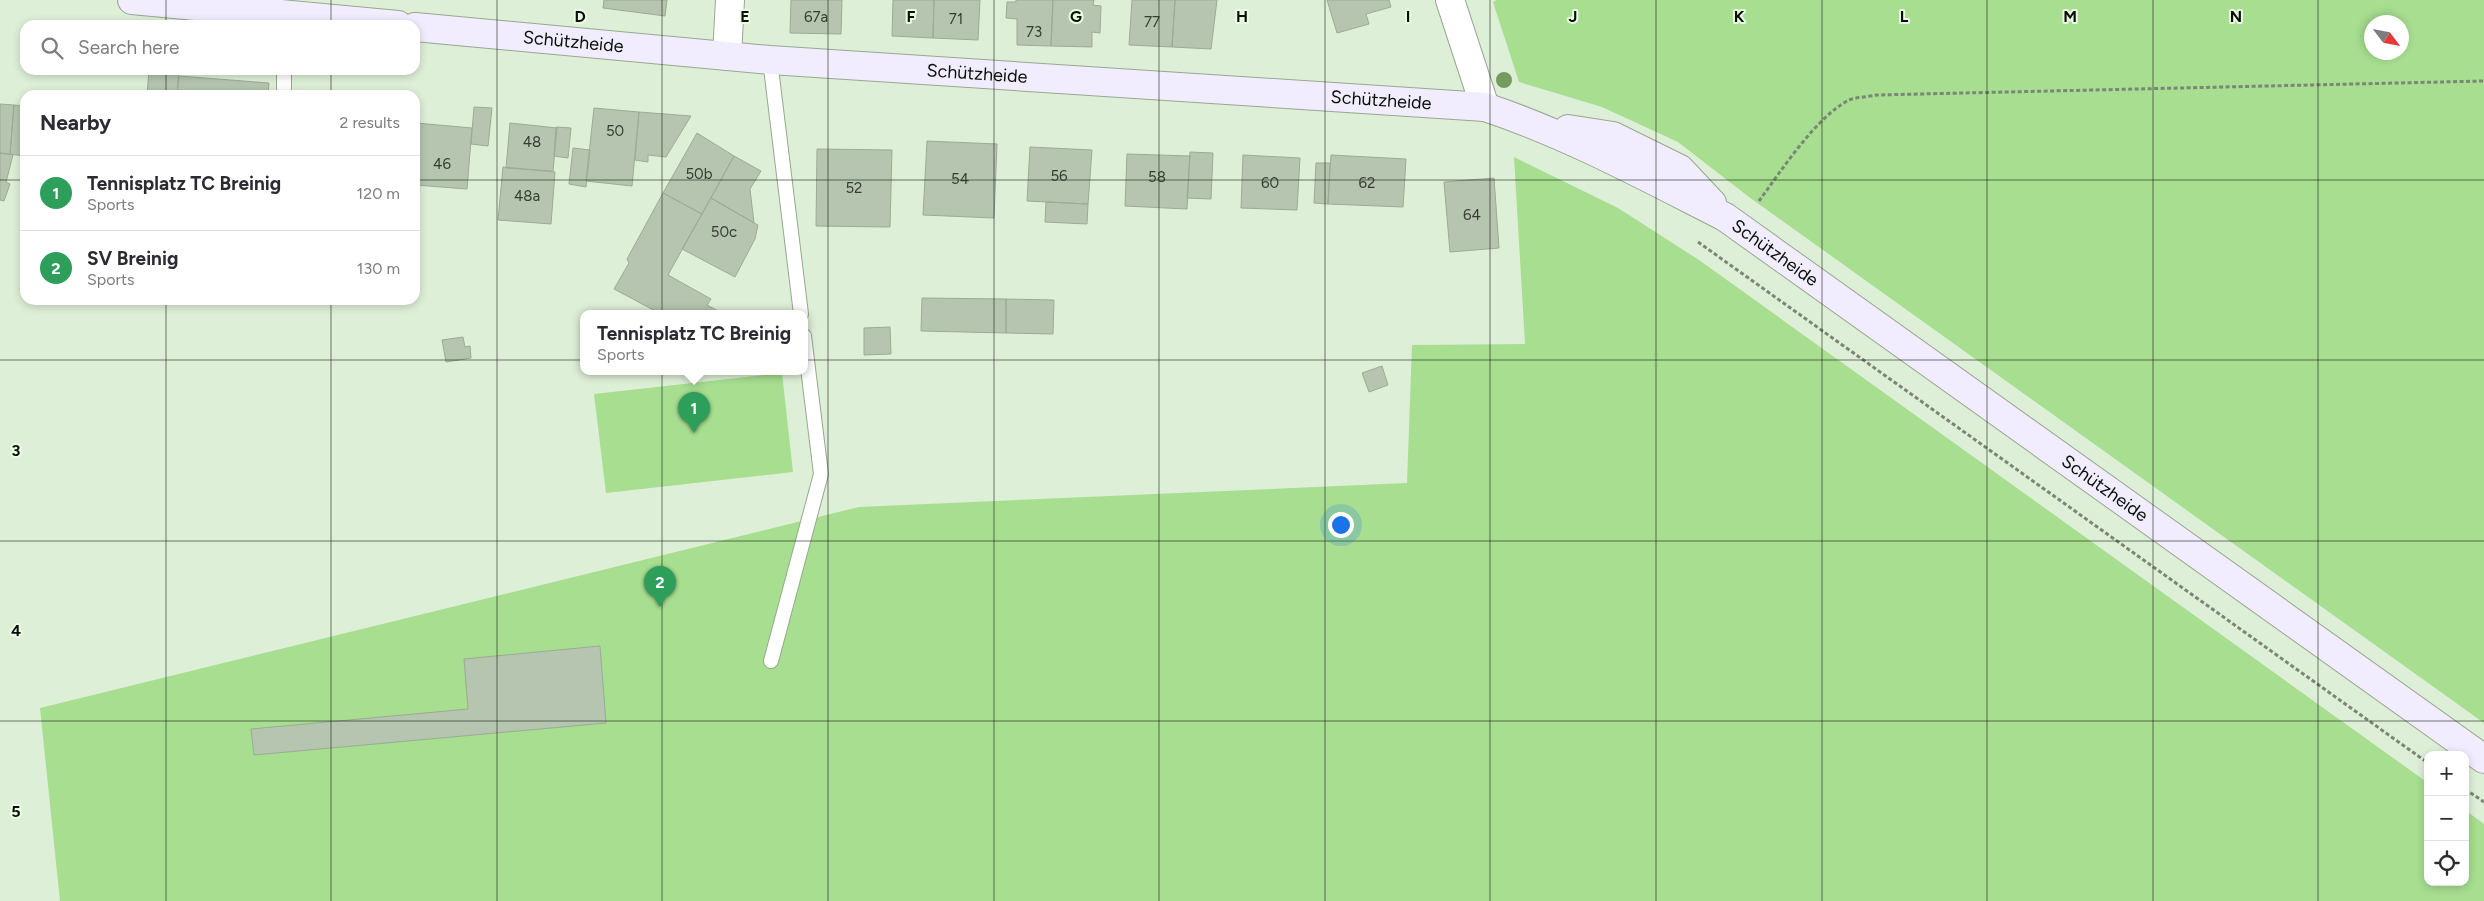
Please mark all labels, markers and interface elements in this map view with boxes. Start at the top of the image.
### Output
text: D [574,7,586,26]
text: E [740,7,750,26]
text: F [907,7,916,26]
text: G [1070,7,1082,26]
text: H [1236,7,1248,26]
text: I [1406,7,1410,26]
text: J [1569,7,1577,26]
text: K [1734,7,1745,26]
text: L [1900,7,1909,26]
text: M [2063,7,2077,26]
text: N [2230,7,2242,26]
house number: 67a [804,8,828,26]
house number: 71 [949,10,963,28]
house number: 77 [1144,13,1160,31]
north arrow [2364,15,2409,60]
search box [20,20,420,75]
house number: 73 [1026,23,1042,41]
street label: Schützheide [522,26,625,57]
icon: search [38,34,66,62]
text: Search here [78,36,180,59]
street label: Schützheide [926,59,1028,88]
street label: Schützheide [1330,86,1432,114]
text: Nearby [40,110,111,135]
text: 2 results [340,113,400,132]
house number: 50 [606,122,624,140]
house number: 48 [523,133,541,151]
house number: 46 [433,155,451,173]
house number: 50b [685,165,713,183]
house number: 56 [1050,167,1068,185]
house number: 58 [1148,168,1166,186]
house number: 54 [951,170,969,188]
text: Tennisplatz TC Breinig [87,172,281,195]
house number: 60 [1261,174,1279,192]
house number: 62 [1359,174,1375,192]
house number: 52 [845,179,863,197]
text: 1 [53,184,59,203]
text: 120 m [357,184,400,203]
house number: 48a [514,187,540,205]
text: Sports [87,195,134,214]
house number: 64 [1463,206,1481,224]
street label: Schützheide [1728,215,1823,291]
house number: 50c [711,223,737,241]
text: SV Breinig [87,247,178,270]
text: 2 [51,259,61,278]
text: 130 m [357,259,400,278]
text: Sports [87,270,134,289]
popup [580,310,808,375]
text: Tennisplatz TC Breinig [597,322,791,345]
text: Sports [597,345,644,364]
pin: 1 [678,392,710,433]
text: 3 [12,441,21,460]
street label: Schützheide [2057,450,2152,527]
your location [1328,512,1354,538]
pin: 2 [644,566,676,607]
text: 4 [11,621,21,640]
map controls [2424,751,2469,886]
button: + [2424,751,2469,796]
button: − [2424,796,2469,841]
text: 5 [11,802,21,821]
button: locate [2424,841,2469,886]

